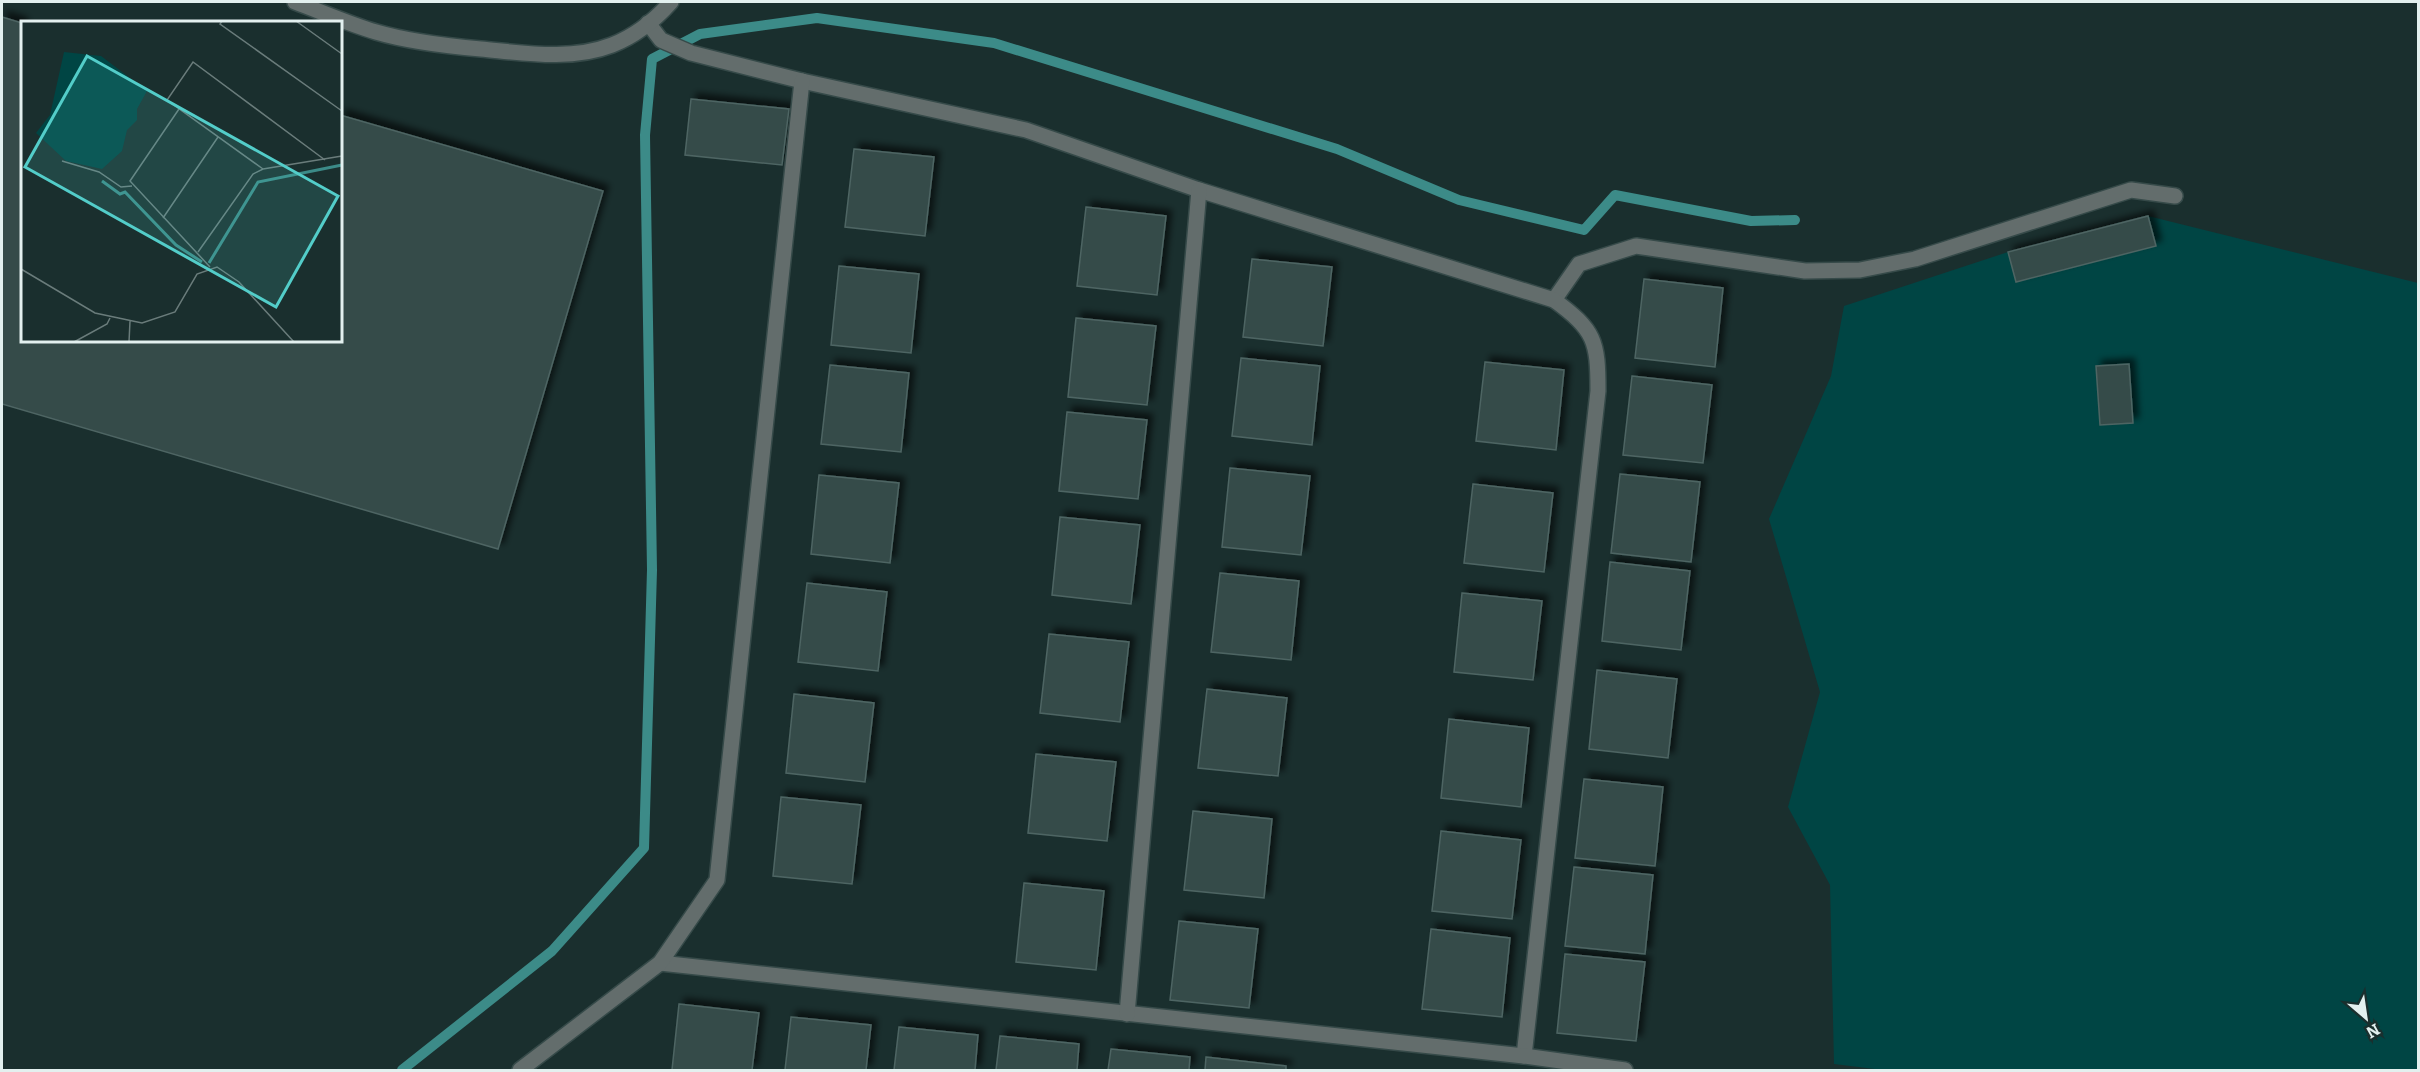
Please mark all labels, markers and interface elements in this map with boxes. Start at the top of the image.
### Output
inset map [21,21,342,342]
north arrow [2336,988,2396,1048]
text: N [2363,1019,2383,1042]

